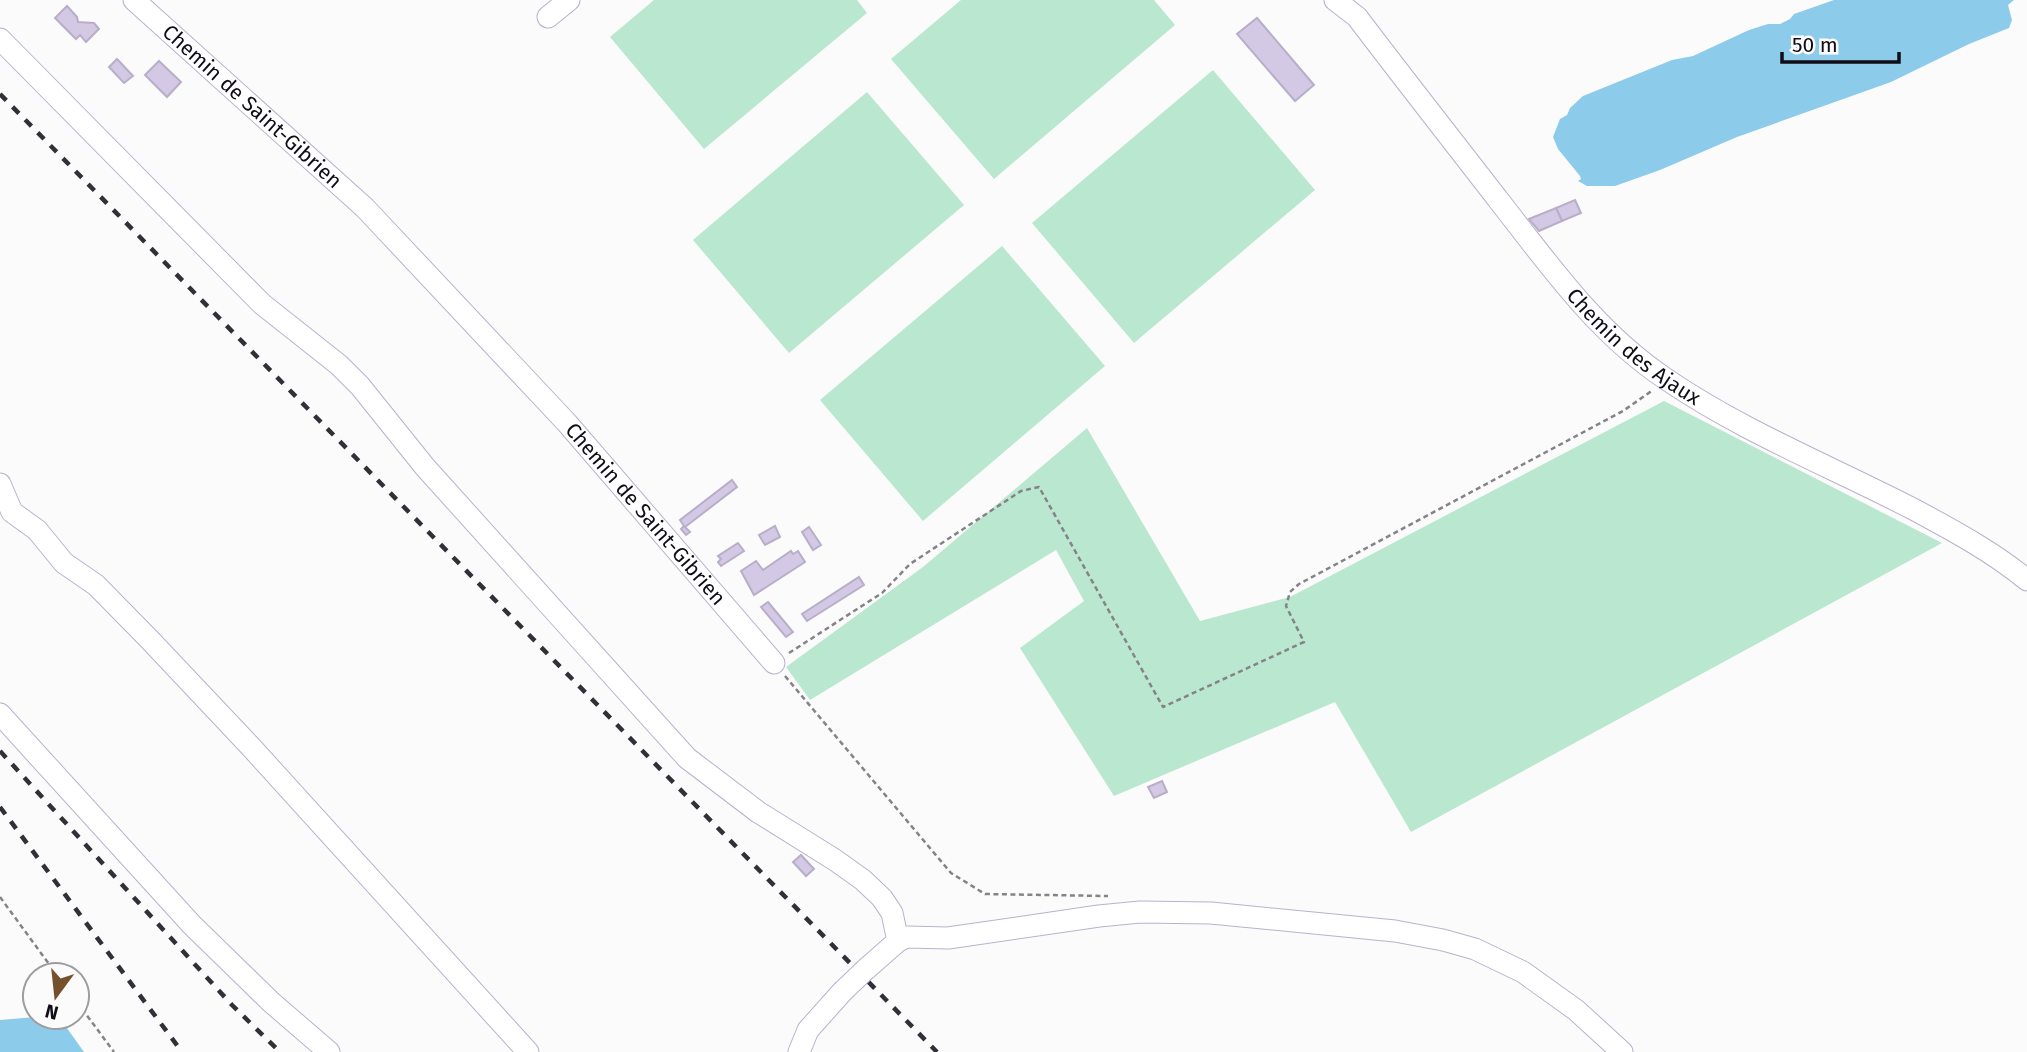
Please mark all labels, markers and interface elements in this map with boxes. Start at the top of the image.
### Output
street label: Chemin de Saint-Gibrien [157,19,347,194]
scale bar [1782,21,1899,65]
text: 50 m [1792,32,1838,58]
street label: Chemin des Ajaux [1561,283,1706,411]
street label: Chemin de Saint-Gibrien [560,417,731,611]
north arrow [21,961,91,1031]
text: N [43,999,61,1025]

